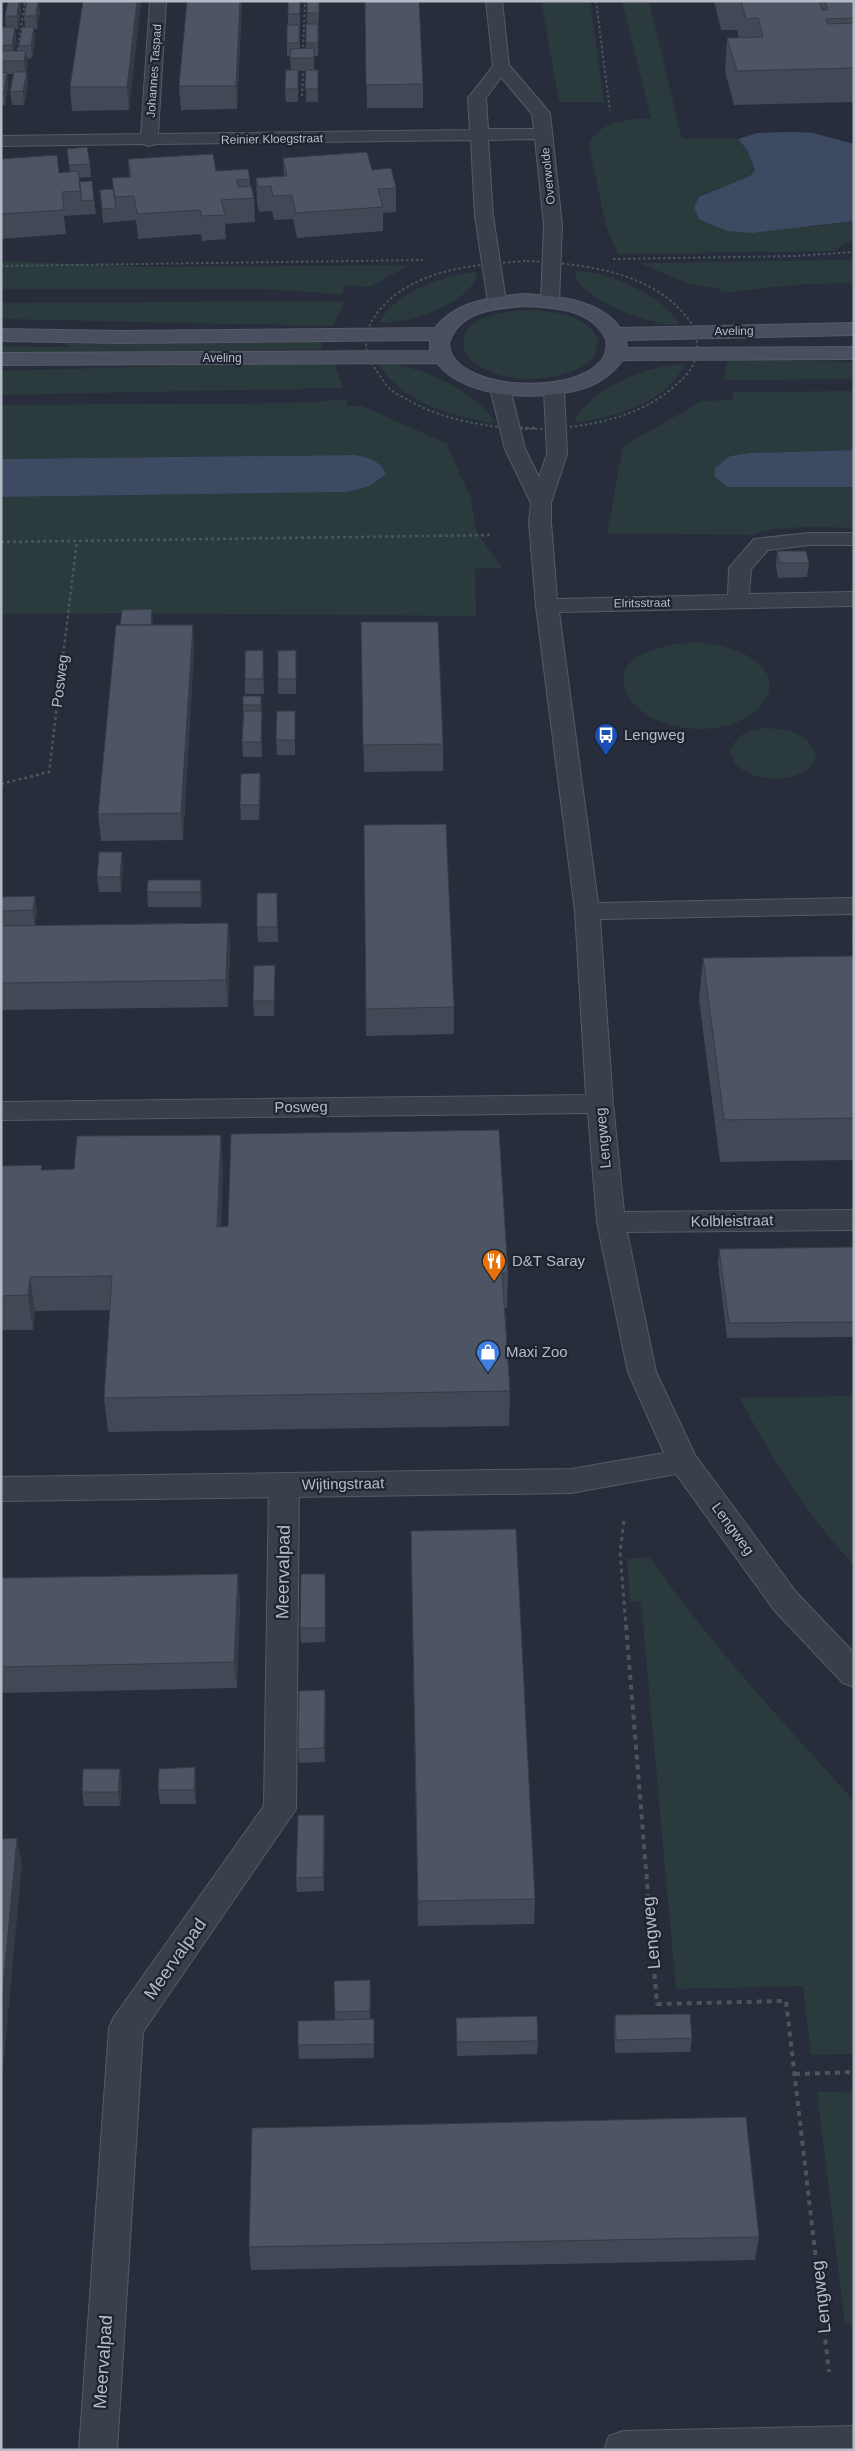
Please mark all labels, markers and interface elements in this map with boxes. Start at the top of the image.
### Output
street label: Johannes Taspad [144,24,164,118]
street label: Reinier Kloegstraat [221,131,324,147]
street label: Overwolde [538,146,558,205]
street label: Aveling [714,324,754,338]
street label: Aveling [202,351,242,365]
street label: Elritsstraat [614,595,671,610]
street label: Posweg [48,653,71,708]
bus stop icon: Lengweg [593,722,619,756]
place label: Lengweg [624,726,685,743]
street label: Posweg [274,1098,328,1115]
street label: Lengweg [591,1107,614,1169]
street label: Kolbleistraat [691,1211,774,1230]
restaurant icon: D&T Saray [481,1248,507,1282]
place label: D&T Saray [512,1252,586,1269]
shop icon: Maxi Zoo [475,1339,501,1373]
place label: Maxi Zoo [506,1343,568,1360]
street label: Wijtingstraat [302,1474,385,1493]
street label: Lengweg [709,1499,758,1558]
street label: Meervalpad [272,1525,294,1619]
street label: Lengweg [638,1896,664,1970]
street label: Meervalpad [140,1915,210,2003]
street label: Lengweg [807,2260,835,2334]
street label: Meervalpad [90,2314,116,2410]

